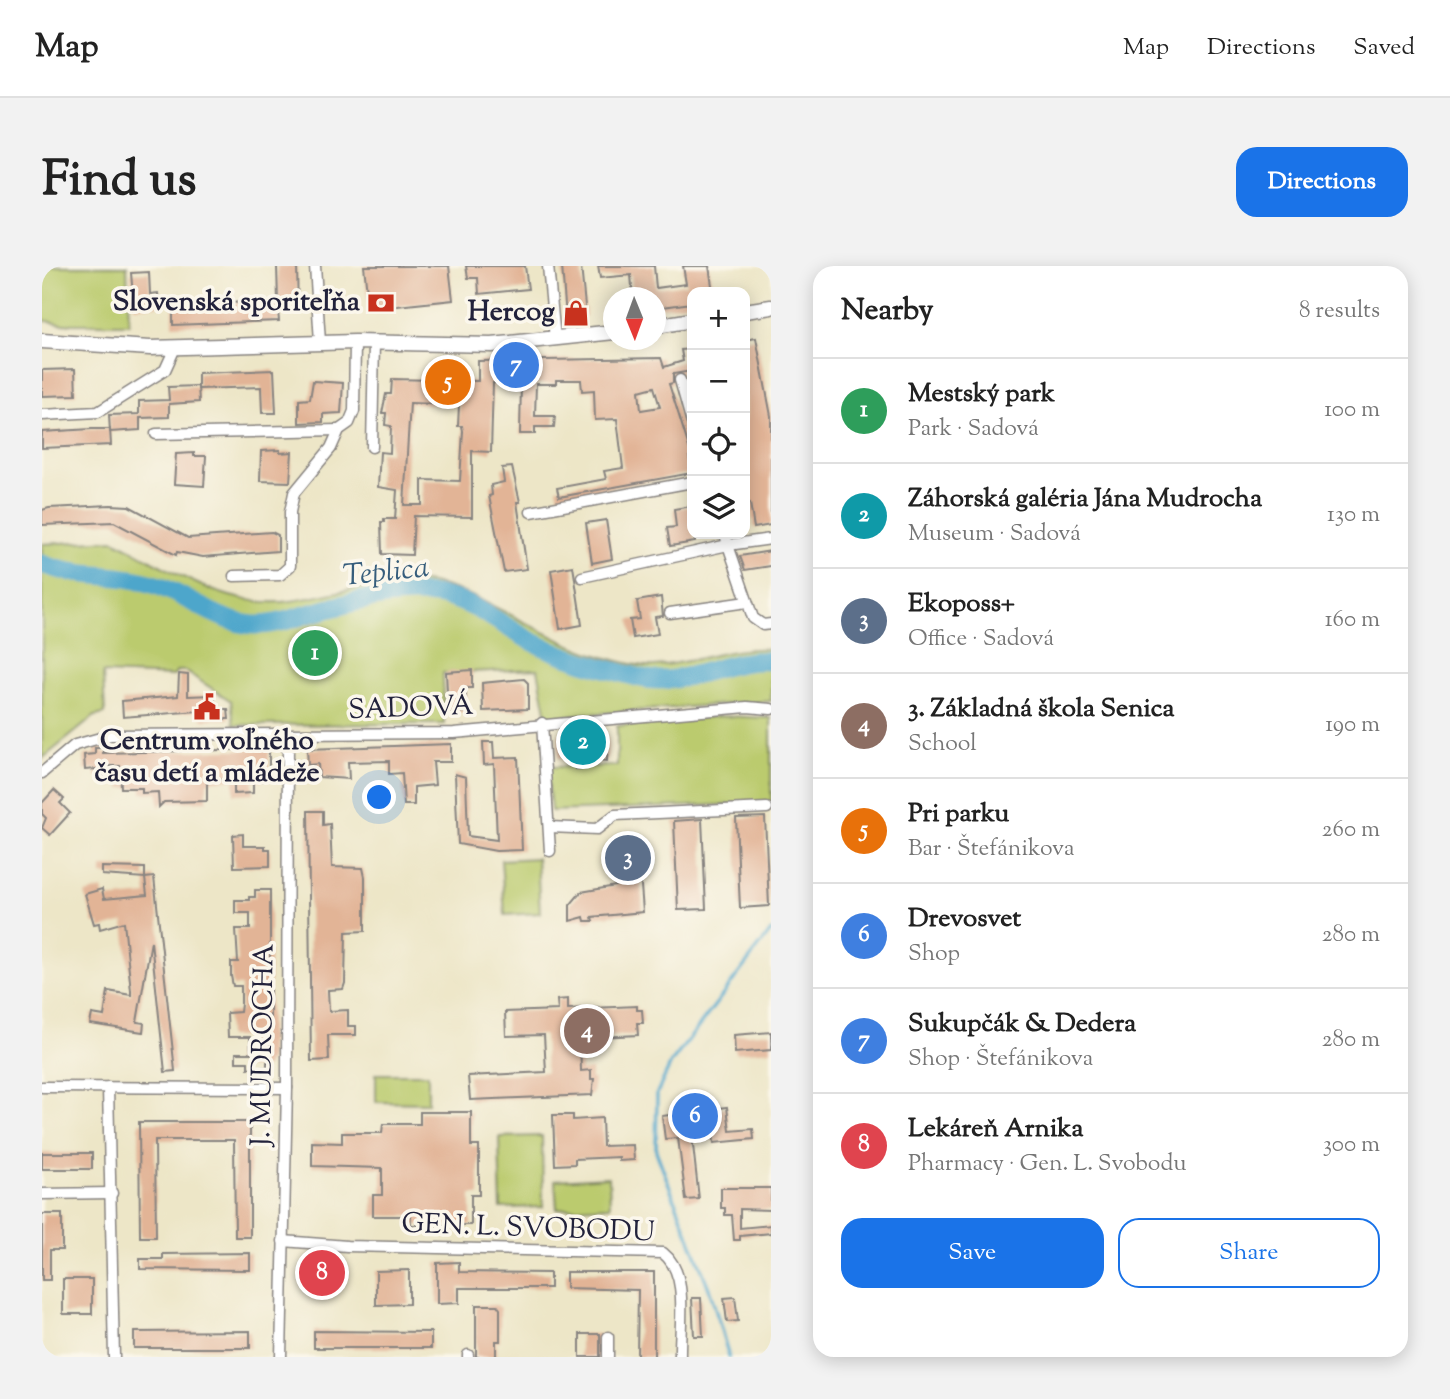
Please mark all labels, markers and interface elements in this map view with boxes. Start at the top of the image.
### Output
text: Map [35,24,99,72]
text: Map [1123,31,1169,65]
text: Directions [1207,31,1315,65]
text: Saved [1353,31,1415,65]
text: Find us [42,147,196,217]
button: Directions [1236,147,1408,217]
place label: Slovenská sporiteľňa [113,283,360,323]
north arrow [603,287,666,350]
map controls [687,287,750,539]
button: + [687,287,750,350]
bank icon: Slovenská sporiteľňa [366,288,396,318]
text: Nearby [841,290,933,333]
place label: Hercog [468,293,555,333]
text: 8 results [1299,295,1380,328]
shop icon: Hercog [561,298,591,328]
pin: 7 [493,339,539,391]
button: − [687,350,750,413]
pin: 5 [425,356,471,408]
text: Mestský park [908,376,1055,413]
text: 1 [860,394,868,427]
text: 100 m [1324,394,1380,427]
button: locate [687,413,750,476]
text: Park · Sadová [908,413,1039,446]
button: layers [687,476,750,539]
text: Záhorská galéria Jána Mudrocha [908,481,1262,518]
text: 2 [859,499,869,532]
text: 130 m [1327,499,1380,532]
text: Museum · Sadová [908,518,1081,551]
water label: Teplica [341,547,431,599]
text: Ekoposs+ [908,586,1015,623]
text: 3 [859,604,869,637]
text: 160 m [1325,604,1380,637]
text: Office · Sadová [908,623,1054,656]
pin: 1 [292,627,338,679]
street label: SADOVÁ [348,687,475,731]
text: 3. Základná škola Senica [908,691,1175,728]
public building icon: Centrum voľného času detí a mládeže [192,692,222,722]
text: 4 [858,709,870,742]
text: 190 m [1325,709,1380,742]
pin: 2 [560,716,606,768]
place label: Centrum voľného času detí a mládeže [94,722,320,794]
text: School [908,728,977,761]
your location [362,780,396,814]
text: Pri parku [908,796,1009,833]
text: 5 [860,814,868,847]
text: 260 m [1322,814,1380,847]
pin: 3 [605,832,651,884]
text: Bar · Štefánikova [908,833,1075,866]
text: Drevosvet [908,901,1021,938]
text: 6 [858,919,870,952]
text: 280 m [1322,919,1380,952]
text: Shop [908,938,960,971]
street label: J. MUDROCHA [242,943,286,1149]
pin: 4 [564,1005,610,1057]
text: Sukupčák & Dedera [908,1006,1136,1043]
text: 7 [858,1024,870,1057]
text: 280 m [1322,1024,1380,1057]
text: Shop · Štefánikova [908,1043,1093,1076]
pin: 6 [672,1090,718,1142]
text: Lekáreň Arnika [908,1111,1083,1148]
text: 8 [858,1129,870,1162]
text: 300 m [1323,1129,1380,1162]
text: Pharmacy · Gen. L. Svobodu [908,1148,1186,1181]
street label: GEN. L. SVOBODU [401,1205,655,1253]
button: Save [841,1218,1104,1288]
button: Share [1118,1218,1380,1288]
pin: 8 [299,1247,345,1299]

